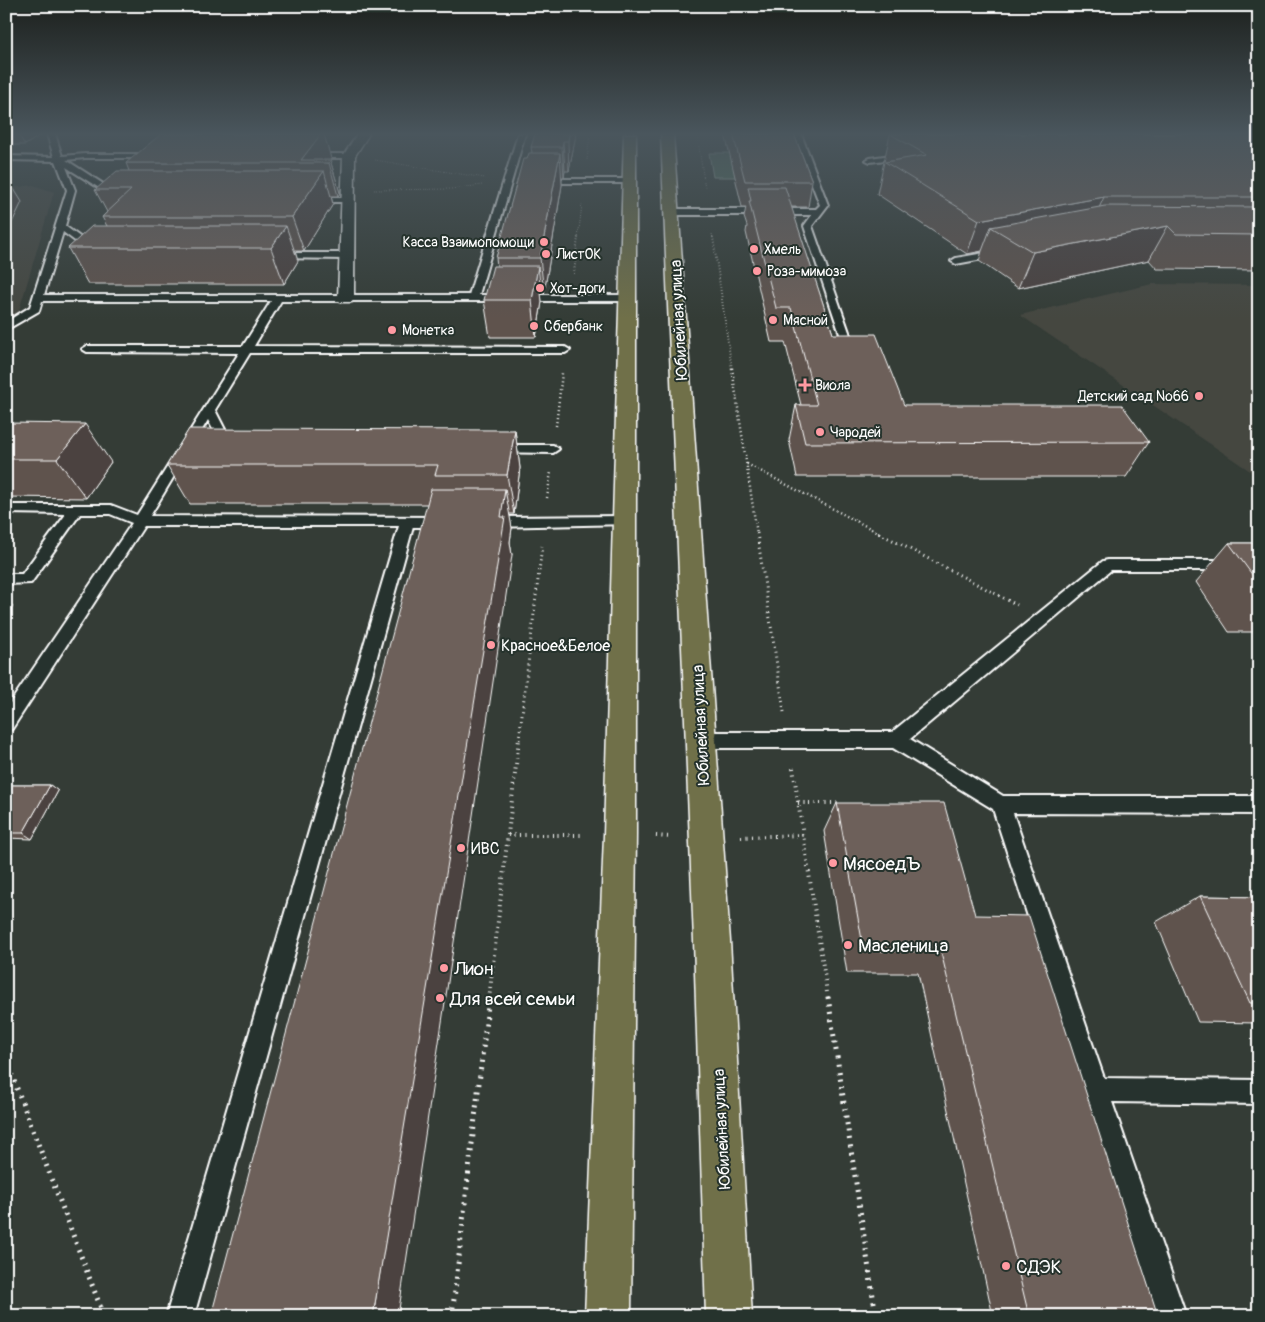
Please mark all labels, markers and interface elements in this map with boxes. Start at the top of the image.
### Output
place label: Касса Взаимопомощи [403,234,534,251]
marker: Касса Взаимопомощи [538,236,550,248]
place label: Хмель [764,241,801,258]
marker: Хмель [748,243,760,255]
place label: ЛистОК [555,246,601,263]
marker: ЛистОК [540,248,552,260]
street label: Юбилейная улица [666,259,692,381]
place label: Роза-мимоза [767,263,846,280]
marker: Роза-мимоза [751,265,763,277]
place label: Хот-доги [550,280,605,297]
marker: Хот-доги [534,282,546,294]
place label: Мясной [783,312,828,329]
marker: Мясной [767,314,779,326]
place label: Сбербанк [544,318,603,335]
marker: Сбербанк [528,320,540,332]
place label: Монетка [402,322,454,339]
marker: Монетка [386,324,398,336]
place label: Виола [815,377,851,394]
marker: Виола [799,379,811,391]
place label: Детский сад №66 [1077,388,1189,405]
marker: Детский сад №66 [1193,390,1205,402]
place label: Чародей [830,424,881,441]
marker: Чародей [814,426,826,438]
place label: Красное&Белое [501,636,610,656]
marker: Красное&Белое [485,639,497,651]
street label: Юбилейная улица [688,664,714,786]
place label: ИВС [471,839,500,859]
marker: ИВС [455,842,467,854]
place label: МясоедЪ [843,852,920,876]
marker: МясоедЪ [827,857,839,869]
place label: Масленица [858,934,948,958]
marker: Масленица [842,939,854,951]
place label: Лион [453,957,494,981]
marker: Лион [438,962,450,974]
place label: Для всей семьи [449,987,575,1011]
marker: Для всей семьи [434,992,446,1004]
street label: Юбилейная улица [709,1068,735,1190]
place label: СДЭК [1016,1255,1061,1279]
marker: СДЭК [1000,1260,1012,1272]

